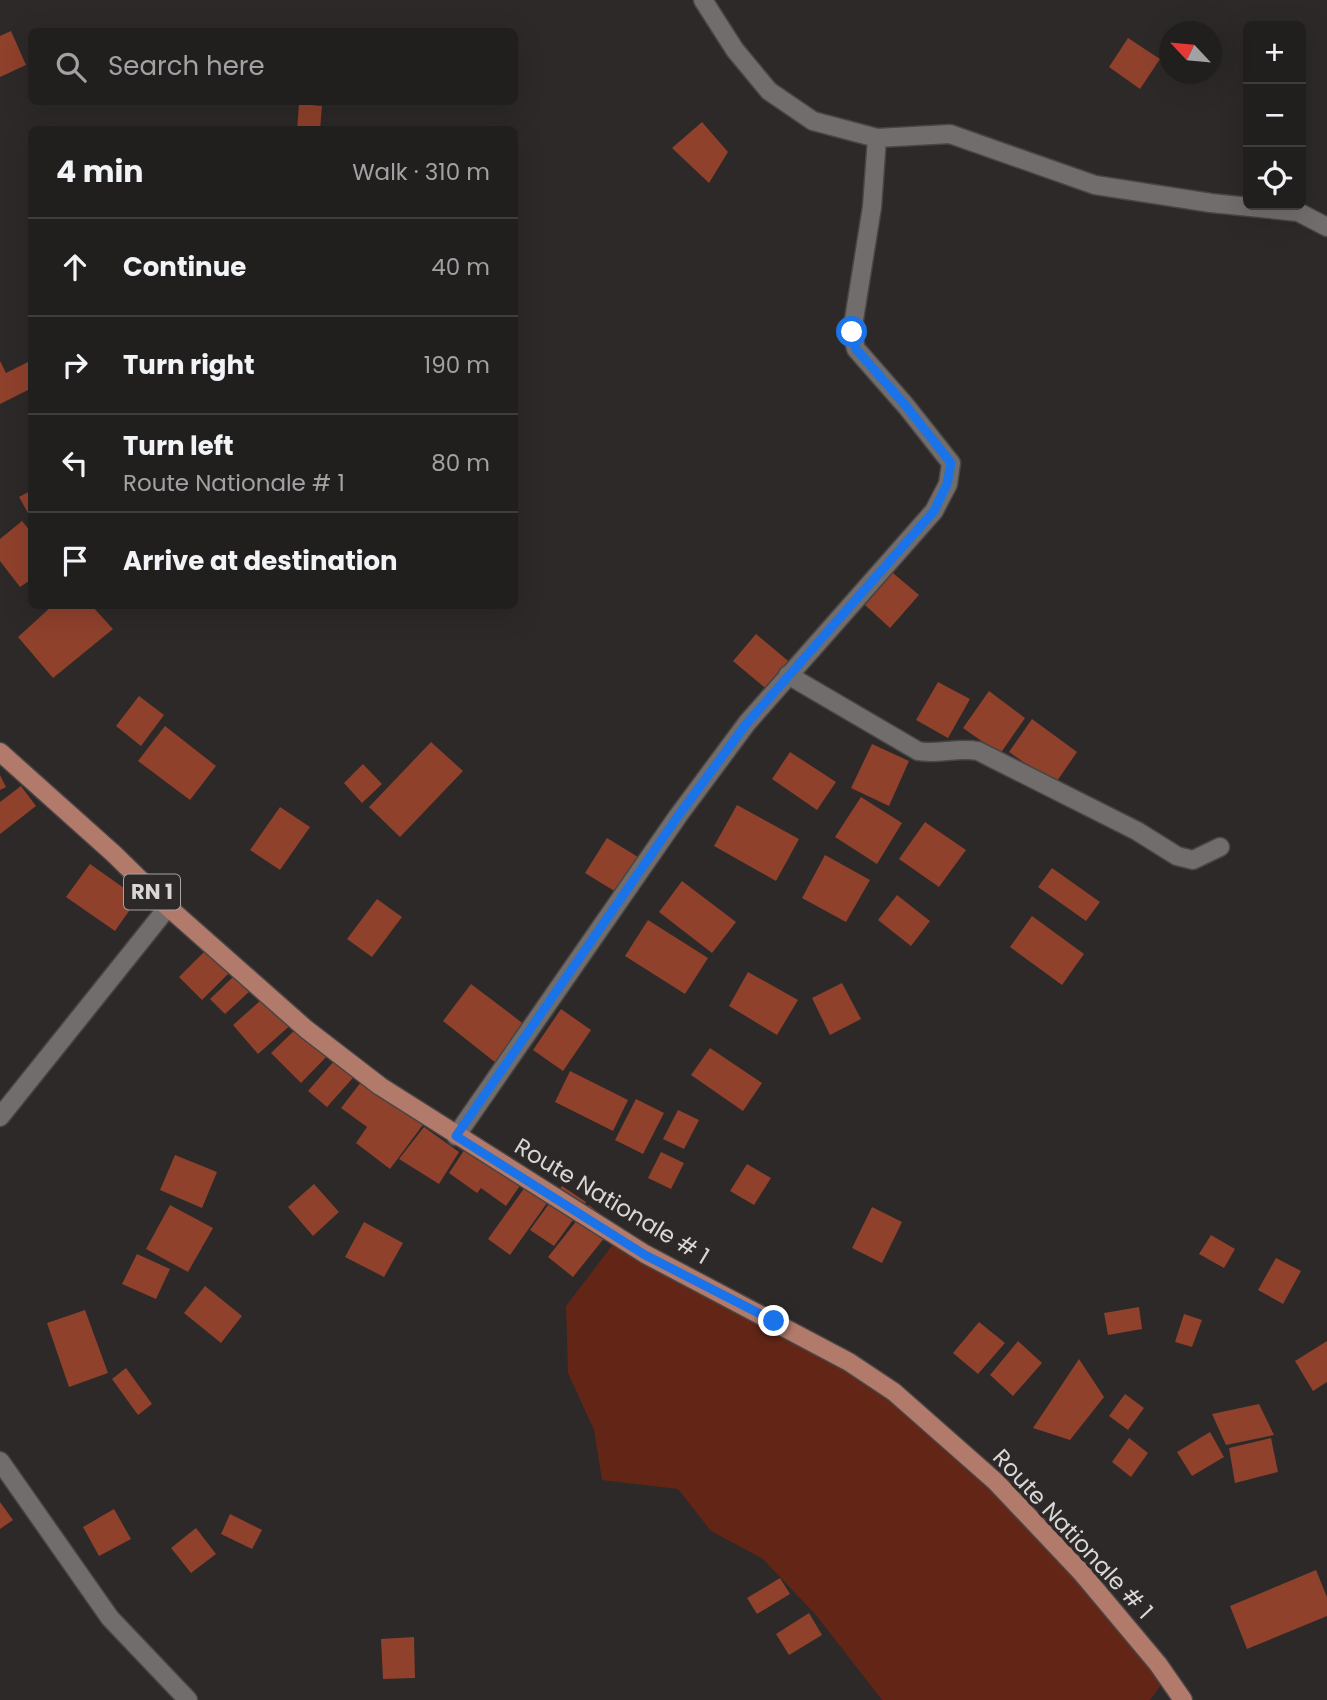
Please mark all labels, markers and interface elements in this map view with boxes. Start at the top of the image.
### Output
north arrow [1159,21,1222,84]
map controls [1243,21,1306,210]
button: + [1243,21,1306,84]
search box [28,28,518,105]
icon: search [52,48,90,86]
text: Search here [108,48,265,84]
button: − [1243,84,1306,147]
button: locate [1243,147,1306,210]
text: 4 min [56,150,144,193]
text: Walk · 310 m [352,156,490,188]
icon: ahead [56,248,94,286]
text: Continue [123,249,246,285]
text: 40 m [431,251,490,283]
route start [836,316,867,347]
icon: right [56,346,94,384]
text: Turn right [123,347,255,383]
text: 190 m [424,349,490,381]
text: Turn left [123,428,234,464]
icon: left [56,444,94,482]
text: 80 m [431,447,490,479]
text: Route Nationale # 1 [123,467,345,499]
icon: arrive [56,542,94,580]
text: Arrive at destination [123,543,398,579]
road number: RN 1 [124,874,180,910]
street label: Route Nationale # 1 [509,1130,715,1272]
route end [758,1305,789,1336]
street label: Route Nationale # 1 [986,1442,1160,1626]

